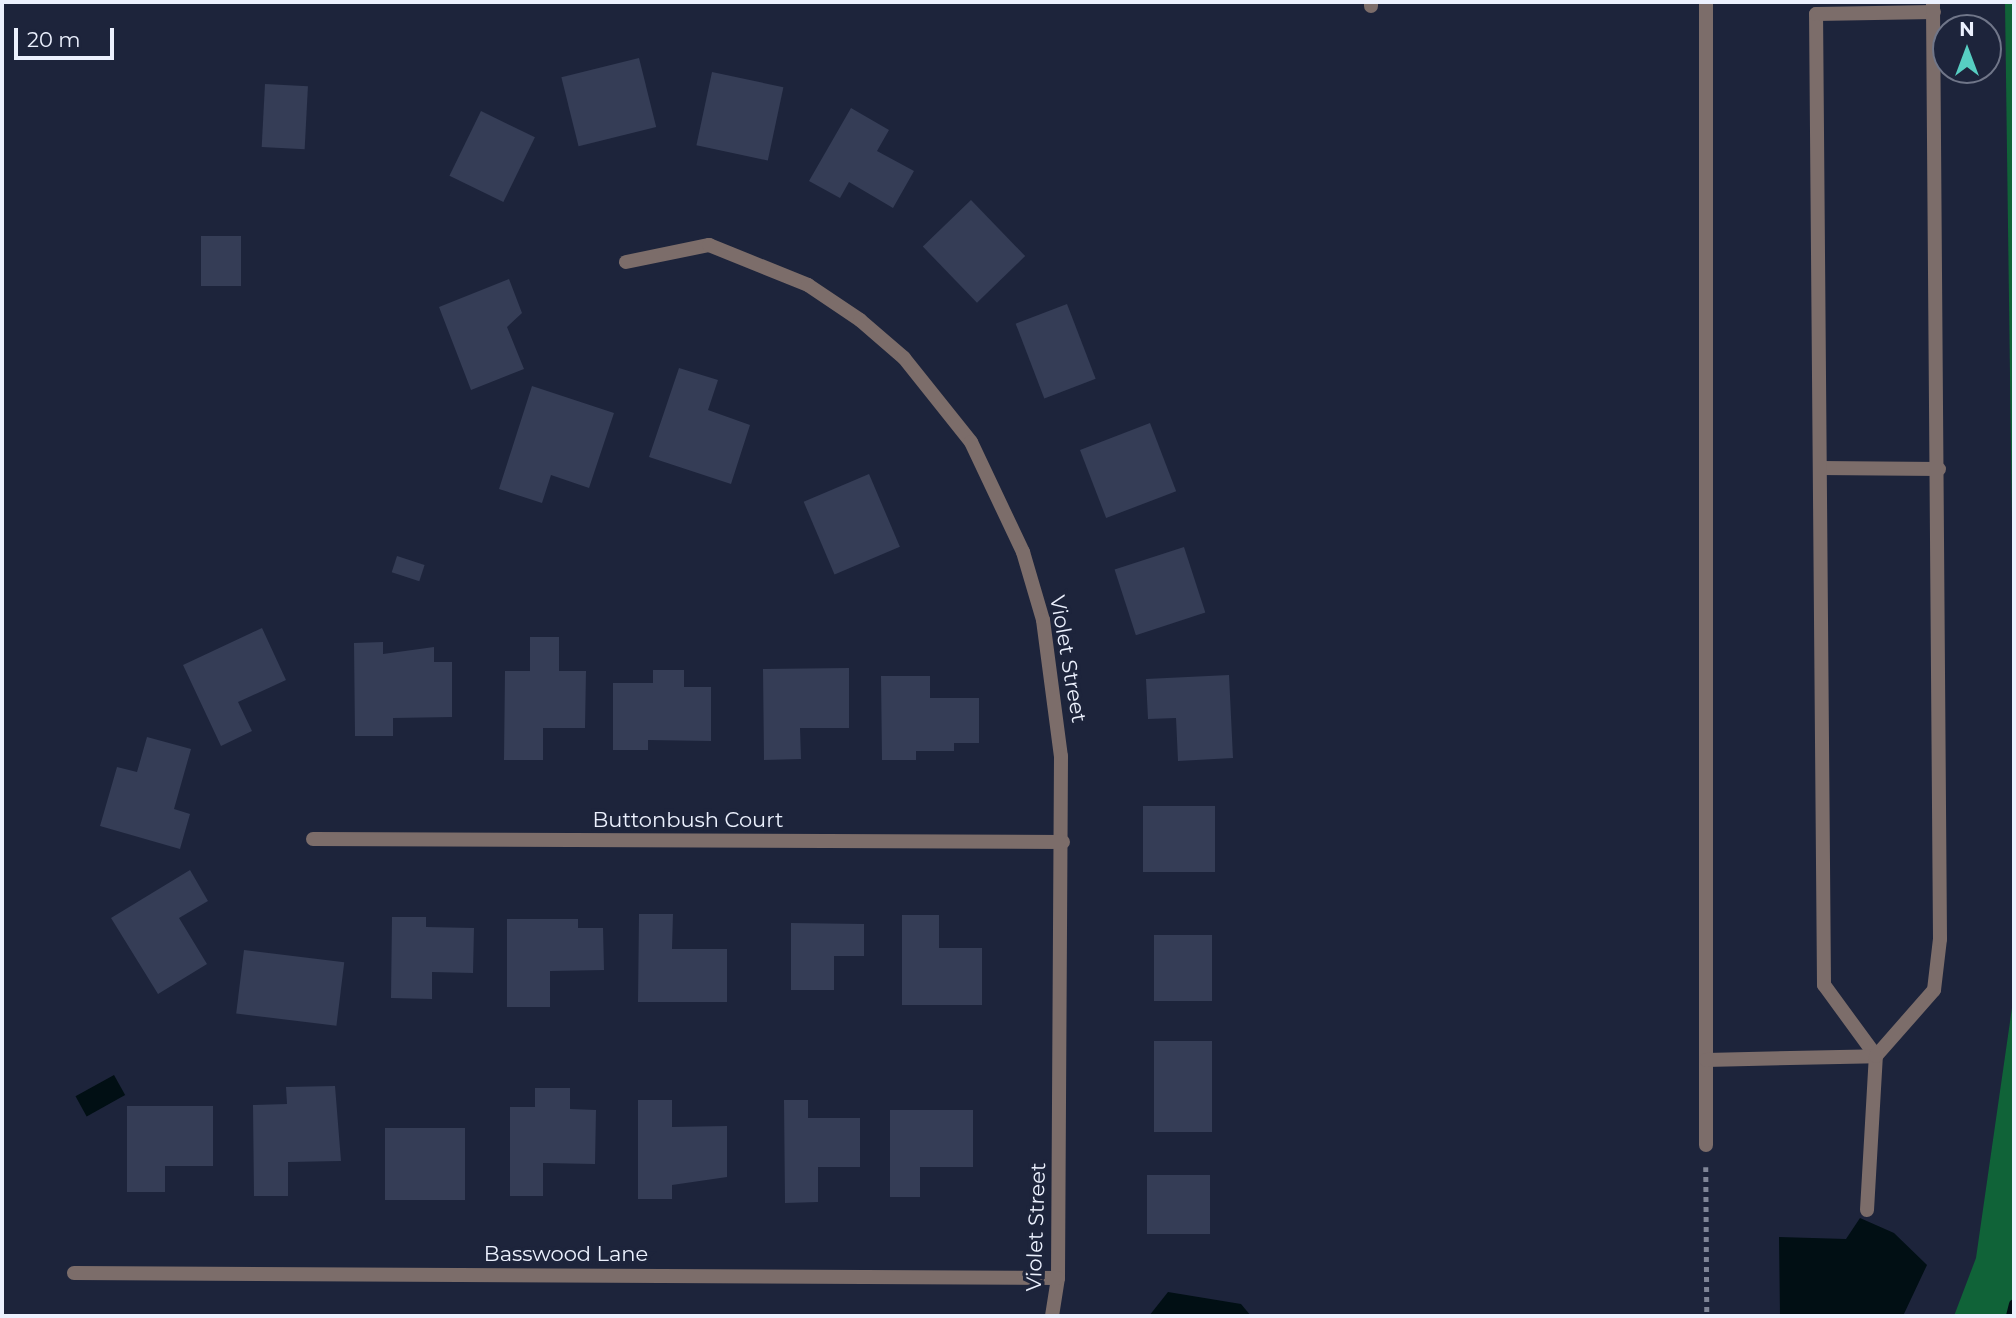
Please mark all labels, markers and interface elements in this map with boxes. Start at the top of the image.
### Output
scale bar [18,14,117,58]
north arrow [1932,14,2002,84]
text: N [1959,18,1975,41]
text: 20 m [27,27,81,52]
street label: Violet Street [1044,593,1092,725]
street label: Buttonbush Court [593,807,783,833]
street label: Violet Street [1021,1162,1051,1292]
street label: Basswood Lane [484,1241,648,1267]

